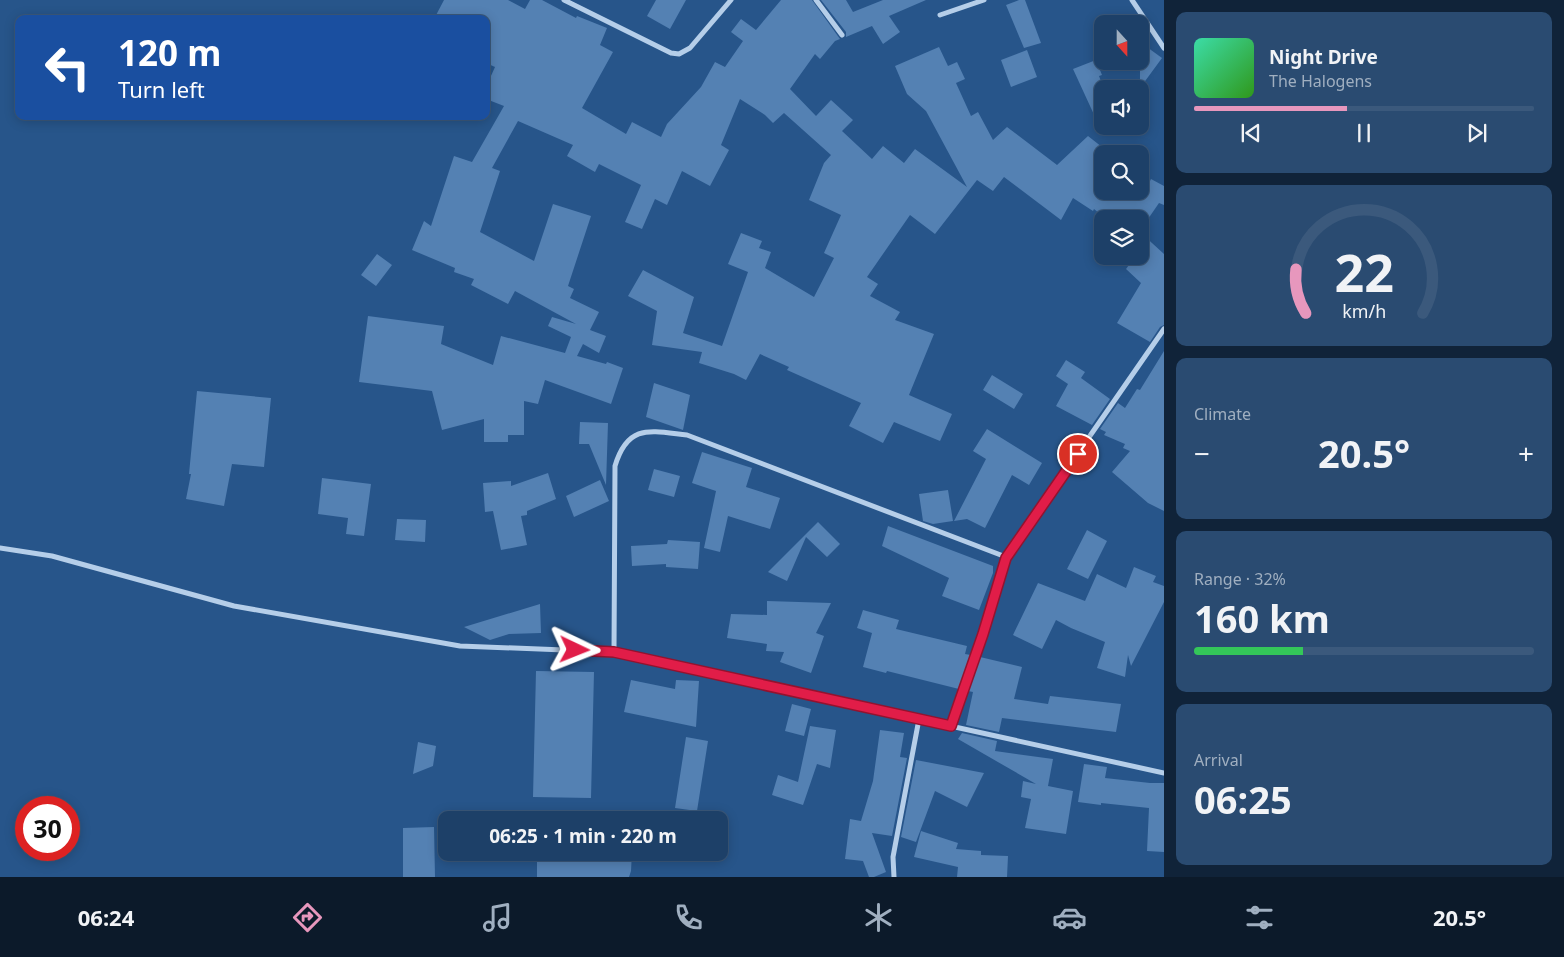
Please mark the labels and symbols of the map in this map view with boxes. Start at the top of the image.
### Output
north arrow [1094,15,1149,70]
pin [1057,433,1099,475]
position arrow [548,623,600,675]
speed limit sign: 30 [15,796,80,861]

